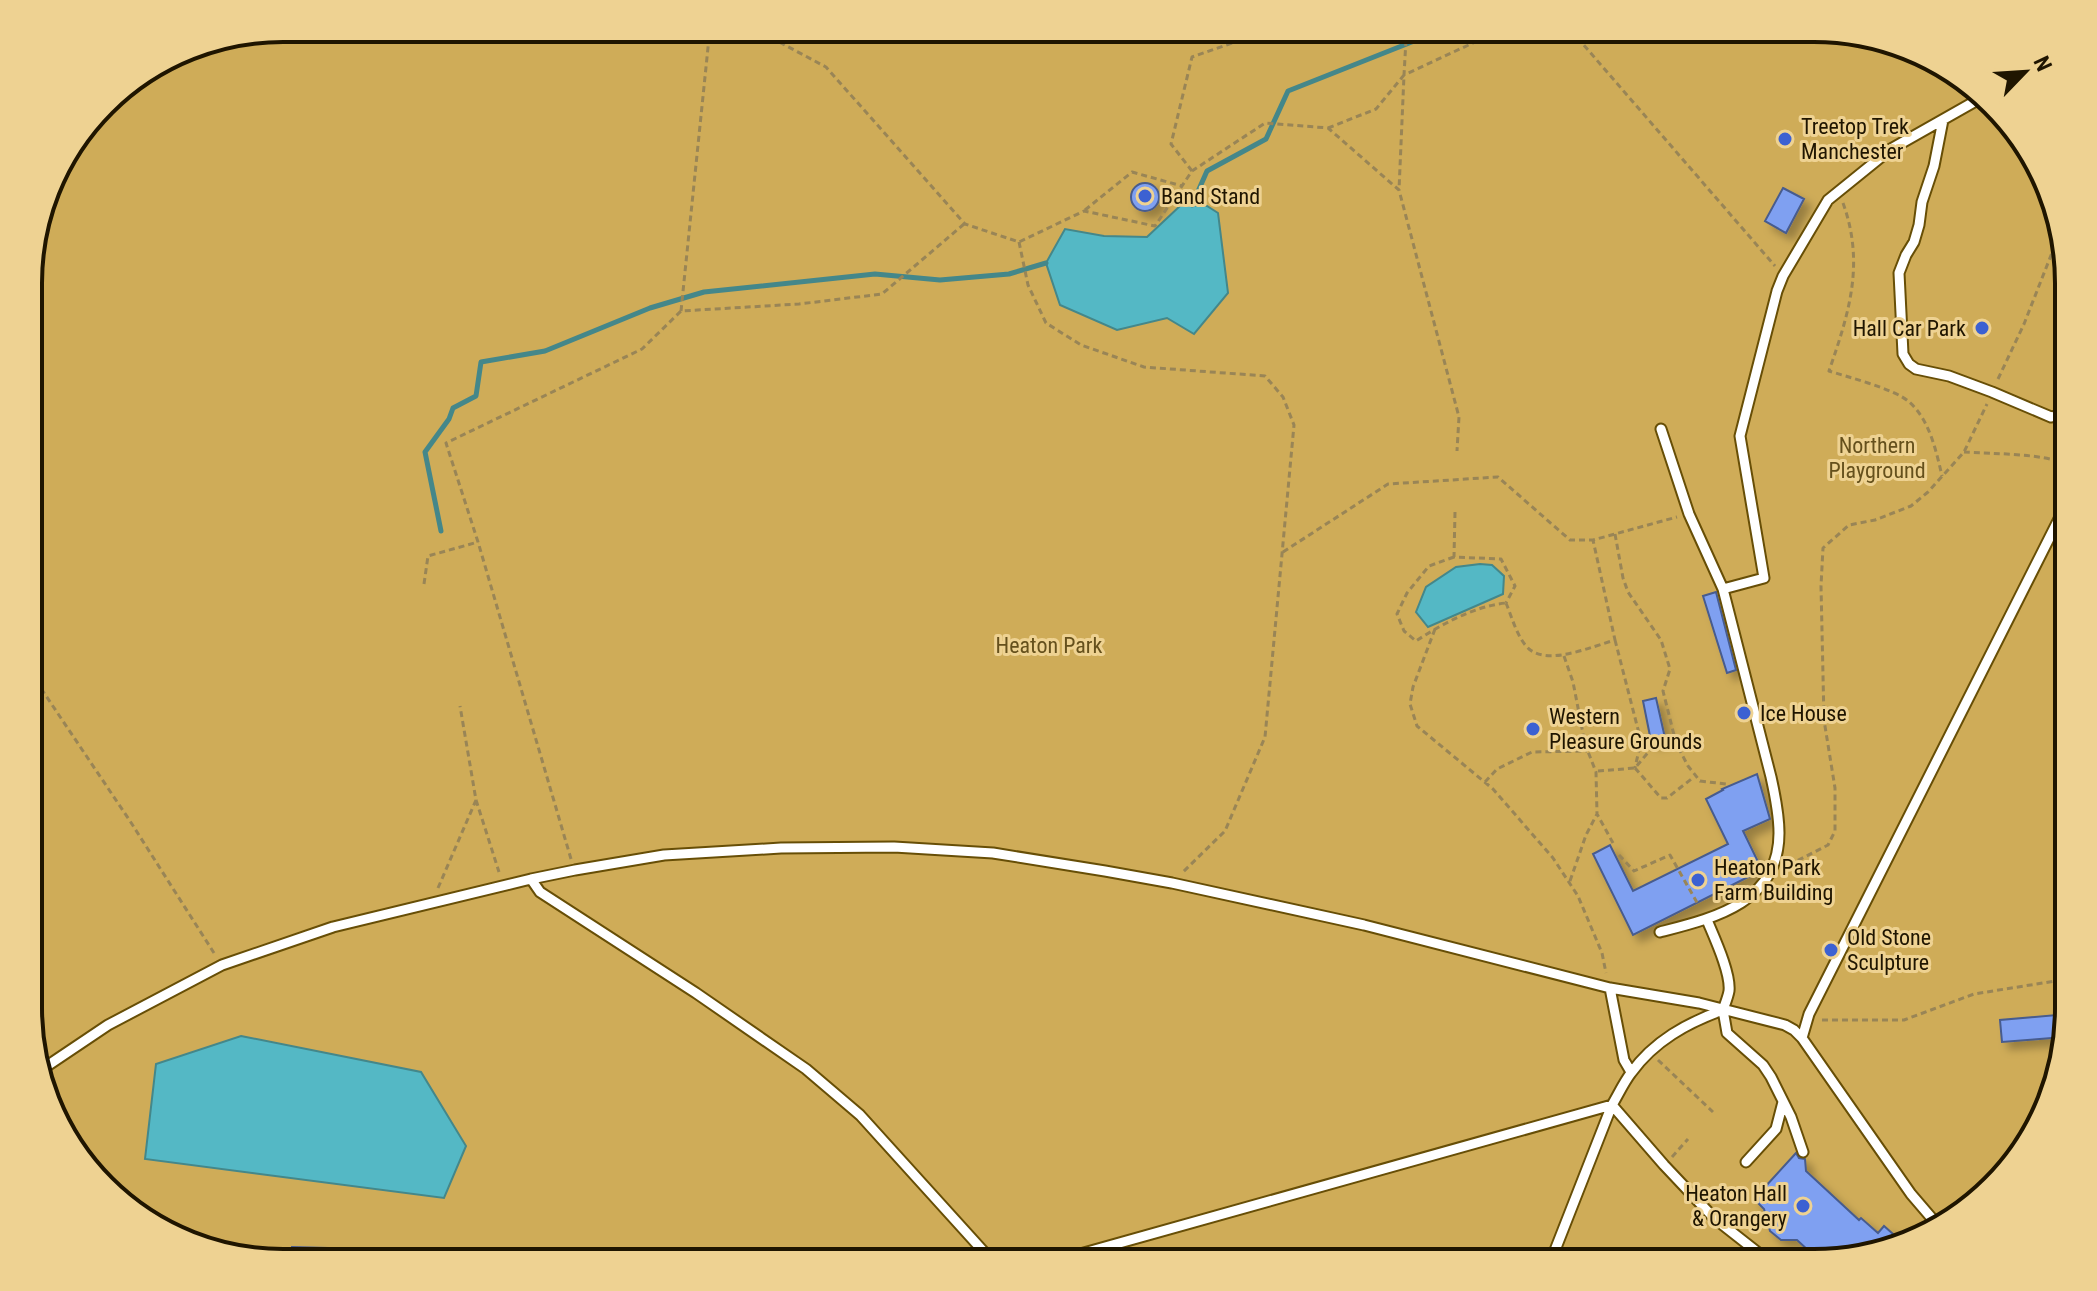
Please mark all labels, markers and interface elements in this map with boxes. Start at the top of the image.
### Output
north arrow [1985,32,2065,112]
text: N [2028,52,2057,75]
place label: Treetop Trek Manchester [1801,114,1909,164]
marker: Treetop Trek Manchester [1776,130,1794,148]
place label: Band Stand [1161,184,1260,209]
marker: Band Stand [1136,187,1154,205]
place label: Hall Car Park [1853,316,1966,341]
marker: Hall Car Park [1973,319,1991,337]
park label: Northern Playground [1828,433,1926,483]
park label: Heaton Park [996,633,1102,658]
place label: Ice House [1760,701,1847,726]
place label: Western Pleasure Grounds [1549,704,1702,754]
marker: Ice House [1735,704,1753,722]
marker: Western Pleasure Grounds [1524,720,1542,738]
place label: Heaton Park Farm Building [1714,855,1833,905]
marker: Heaton Park Farm Building [1689,871,1707,889]
place label: Old Stone Sculpture [1847,925,1931,975]
marker: Old Stone Sculpture [1822,941,1840,959]
place label: Heaton Hall & Orangery [1685,1181,1787,1231]
marker: Heaton Hall & Orangery [1794,1197,1812,1215]

